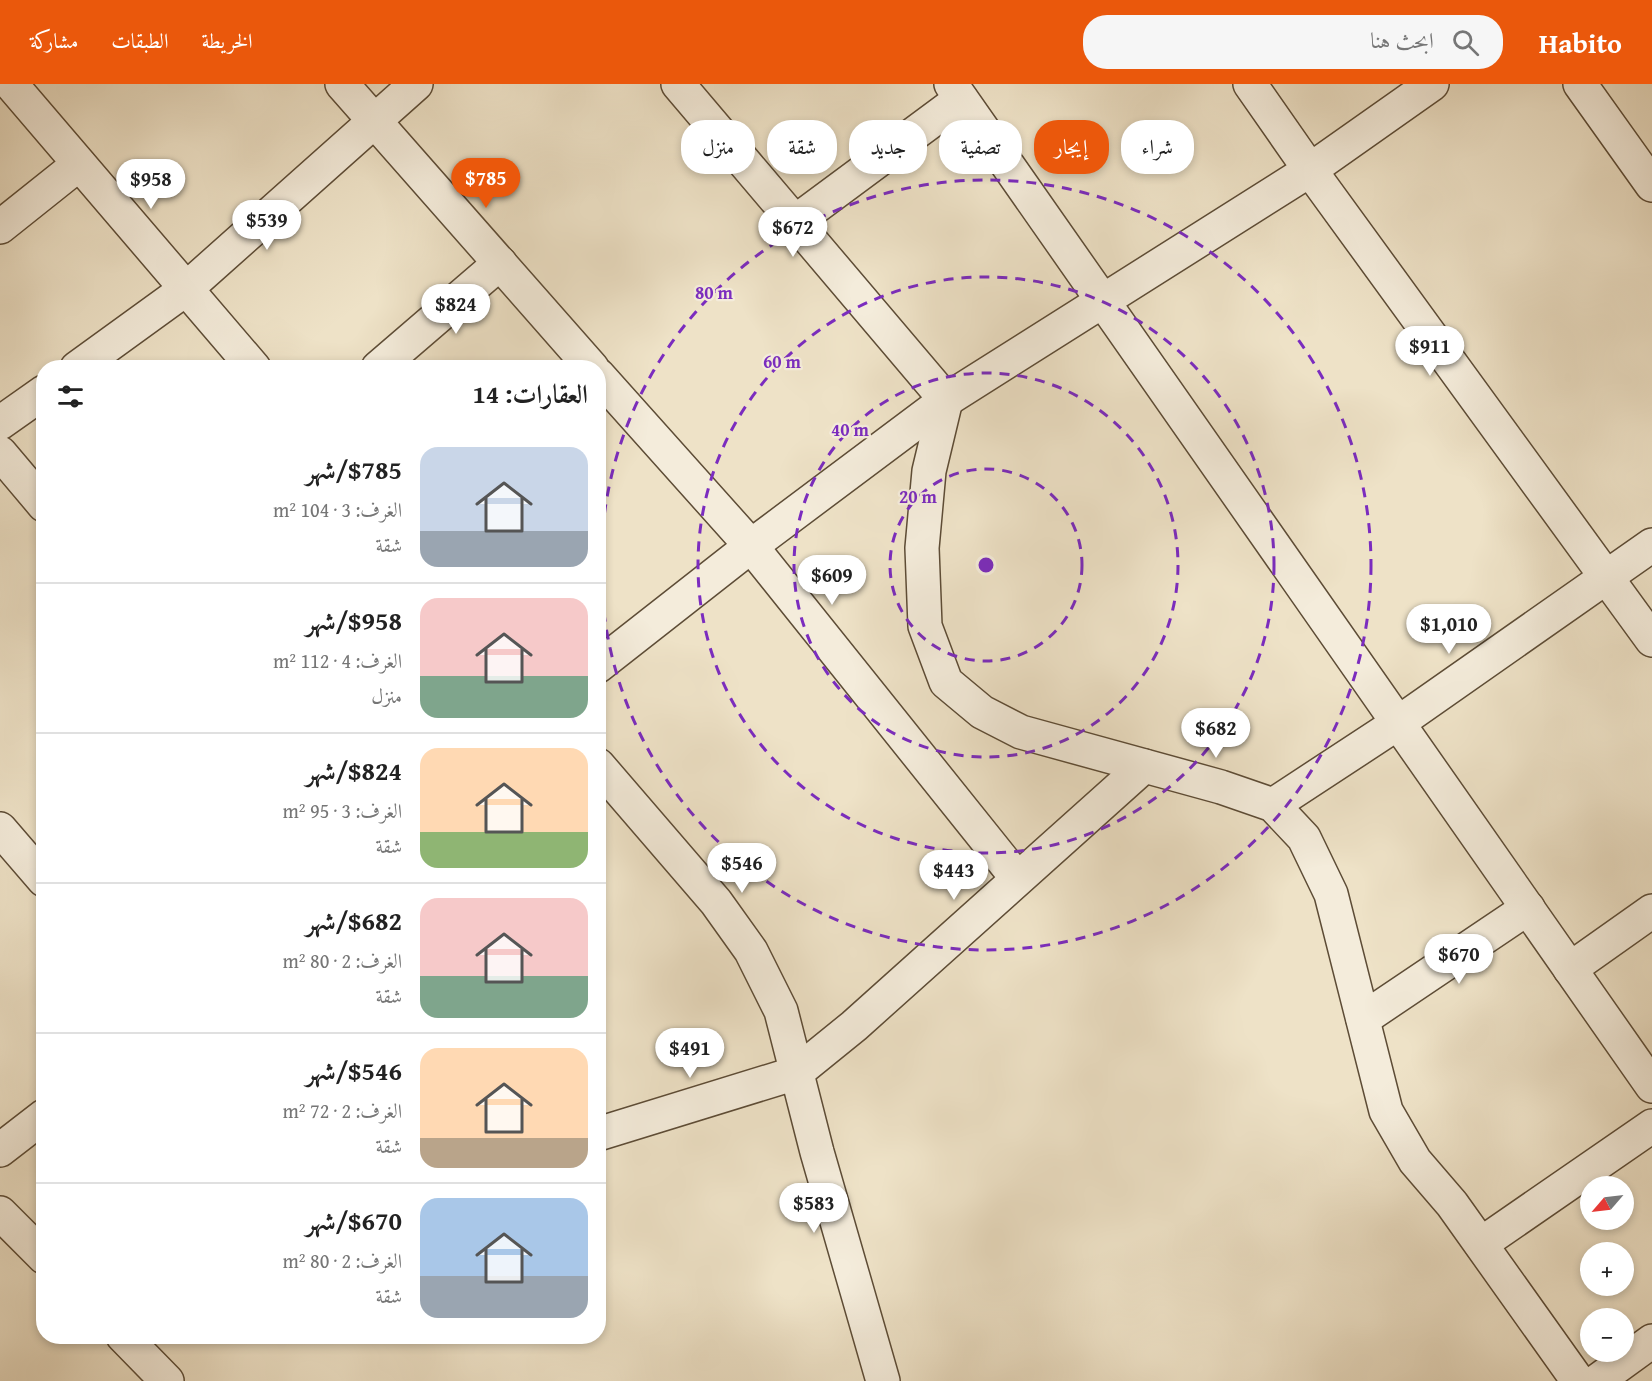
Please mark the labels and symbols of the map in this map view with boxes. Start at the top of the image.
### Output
pin: $785 [450,158,522,209]
pin: $958 [115,159,187,210]
pin: $539 [231,200,303,251]
pin: $672 [757,207,829,258]
text: 80 m [695,279,734,306]
pin: $824 [420,284,492,335]
pin: $911 [1394,326,1466,377]
text: 60 m [763,348,802,375]
text: 40 m [831,416,870,443]
text: 20 m [899,483,938,510]
pin: $609 [796,555,868,606]
centre of rings [976,555,996,575]
pin: $1,010 [1400,604,1498,655]
pin: $682 [1180,708,1252,759]
pin: $546 [706,843,778,894]
pin: $443 [918,850,990,901]
pin: $670 [1423,934,1495,985]
pin: $491 [654,1028,726,1079]
north arrow [1580,1176,1634,1230]
pin: $583 [778,1183,850,1234]

